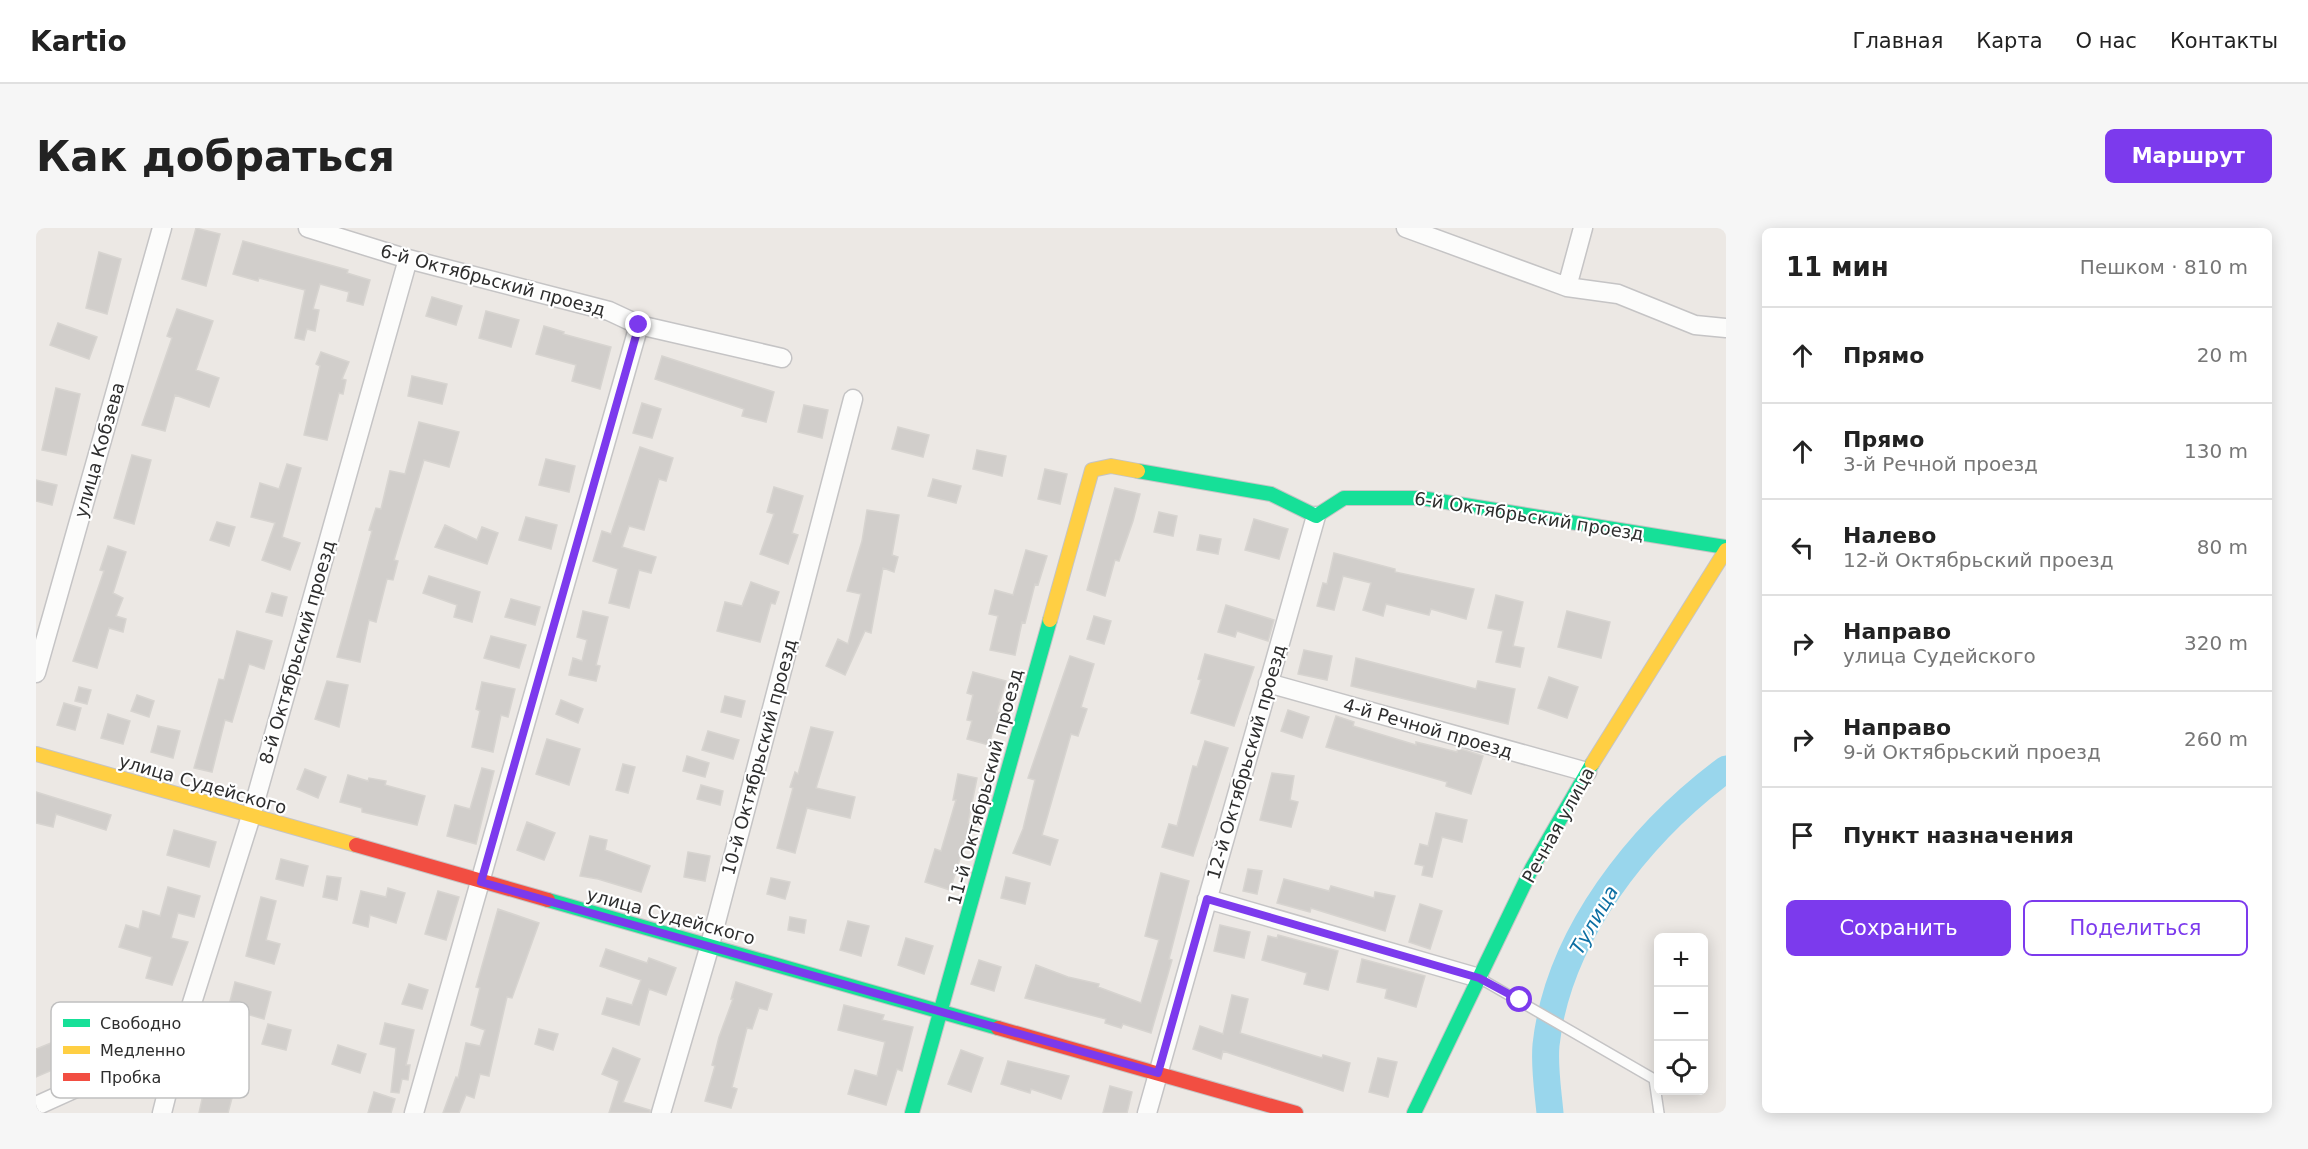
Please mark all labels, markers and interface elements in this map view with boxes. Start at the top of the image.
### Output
text: Kartio [30,25,127,58]
text: Главная [1853,29,1943,53]
text: Карта [1976,29,2043,53]
text: О нас [2076,29,2137,53]
text: Контакты [2170,29,2278,53]
button: Маршрут [2105,129,2272,183]
text: Как добраться [36,132,395,181]
street label: 6-й Октябрьский проезд [378,240,608,320]
text: 11 мин [1786,252,1889,282]
text: Пешком · 810 m [2080,255,2248,279]
route end [625,311,651,337]
icon: ahead [1786,339,1819,372]
text: Прямо [1843,343,1924,368]
text: 20 m [2197,343,2248,367]
street label: улица Кобзева [70,380,128,520]
text: Прямо [1843,427,1924,452]
icon: ahead [1786,435,1819,468]
text: 130 m [2184,439,2248,463]
text: 3-й Речной проезд [1843,452,2038,476]
street label: 6-й Октябрьский проезд [1413,487,1645,545]
text: Налево [1843,523,1936,548]
icon: left [1786,531,1819,564]
text: 80 m [2197,535,2248,559]
street label: 8-й Октябрьский проезд [255,538,339,766]
text: 12-й Октябрьский проезд [1843,548,2114,572]
text: Направо [1843,619,1951,644]
icon: right [1786,627,1819,660]
text: 320 m [2184,631,2248,655]
street label: 10-й Октябрьский проезд [717,637,801,877]
street label: 12-й Октябрьский проезд [1202,642,1290,882]
text: улица Судейского [1843,644,2036,668]
street label: 11-й Октябрьский проезд [943,667,1027,907]
street label: 4-й Речной проезд [1341,694,1515,762]
text: Направо [1843,715,1951,740]
icon: right [1786,723,1819,756]
text: 260 m [2184,727,2248,751]
text: 9-й Октябрьский проезд [1843,740,2101,764]
street label: улица Судейского [117,750,289,818]
street label: Речная улица [1518,763,1598,887]
icon: arrive [1786,819,1819,852]
text: Пункт назначения [1843,823,2074,848]
water label: Тулица [1565,881,1623,959]
street label: улица Судейского [584,883,758,949]
button: Сохранить [1786,900,2011,956]
button: Поделиться [2023,900,2248,956]
map controls [1654,933,1708,1095]
button: + [1654,933,1708,987]
route start [1506,986,1532,1012]
button: − [1654,987,1708,1041]
legend [51,1002,249,1098]
text: Свободно [100,1014,181,1033]
text: Медленно [100,1041,186,1060]
button: locate [1654,1041,1708,1095]
text: Пробка [100,1068,161,1087]

